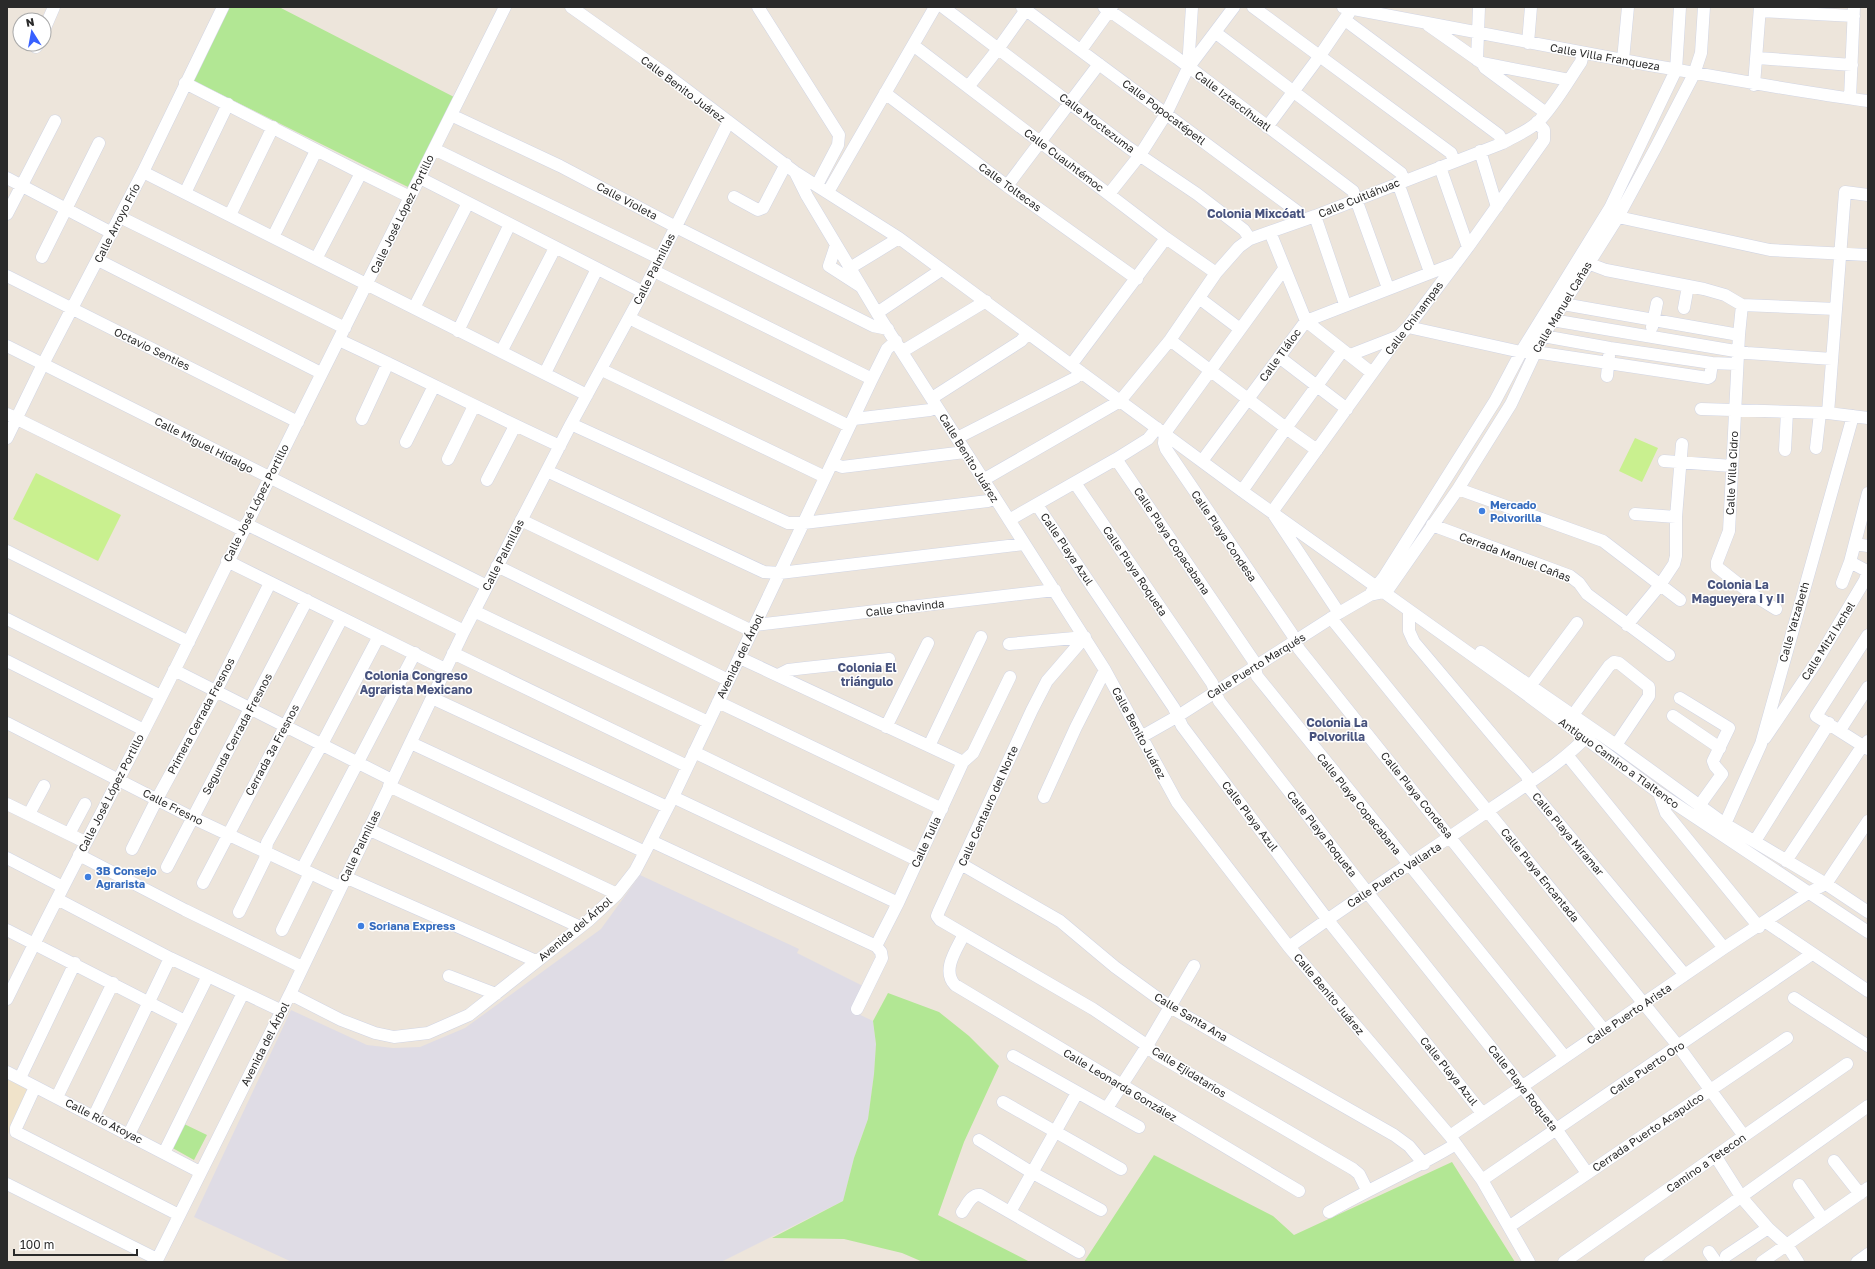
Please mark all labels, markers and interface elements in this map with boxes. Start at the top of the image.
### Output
north arrow [12,12,52,52]
text: N [25,15,35,29]
street label: Calle Villa Franqueza [1549,40,1661,73]
street label: Calle Benito Juárez [639,53,728,125]
street label: Calle Iztaccíhuatl [1193,68,1274,134]
street label: Calle Popocatépetl [1120,76,1209,147]
street label: Calle Moctezuma [1057,90,1137,155]
street label: Calle Cuauhtémoc [1022,125,1107,194]
street label: Calle José López Portillo [367,152,436,275]
street label: Calle Toltecas [976,159,1044,214]
street label: Calle Cuitláhuac [1316,175,1401,220]
street label: Calle Violeta [595,179,660,222]
street label: Calle Arroyo Frío [91,180,142,265]
district label: Colonia Mixcóatl [1207,206,1305,221]
street label: Calle Palmillas [630,231,677,307]
street label: Calle Manuel Cañas [1529,259,1594,355]
street label: Calle Chinampas [1382,278,1446,357]
street label: Octavio Senties [112,325,192,373]
street label: Calle Tláloc [1256,326,1303,384]
street label: Calle Benito Juárez [937,411,1002,505]
street label: Calle Miguel Hidalgo [153,414,256,475]
street label: Calle Villa Cidro [1723,430,1740,515]
street label: Calle José López Portillo [220,441,291,564]
street label: Calle Playa Copacabana [1132,485,1213,597]
street label: Calle Playa Condesa [1189,488,1260,584]
place label: Mercado Polvorilla [1490,498,1541,524]
marker: Mercado Polvorilla [1477,506,1487,516]
street label: Calle Playa Azul [1038,510,1097,588]
street label: Calle Palmillas [479,517,526,593]
street label: Calle Playa Roqueta [1100,523,1170,618]
street label: Cerrada Manuel Cañas [1458,529,1573,584]
district label: Colonia La Magueyera I y II [1692,577,1784,606]
street label: Calle Yatzabeth [1776,580,1811,663]
street label: Calle Chavinda [865,596,945,619]
street label: Calle Mitzi Ixchel [1798,599,1857,682]
street label: Avenida del Árbol [713,611,766,700]
street label: Calle Puerto Marqués [1204,630,1308,701]
street label: Primera Cerrada Fresnos [164,655,237,776]
district label: Colonia El triángulo [838,660,896,689]
district label: Colonia Congreso Agrarista Mexicano [360,668,472,697]
street label: Segunda Cerrada Fresnos [199,671,274,797]
street label: Calle Benito Juárez [1110,685,1169,781]
street label: Cerrada 3ª Fresnos [242,702,301,798]
district label: Colonia La Polvorilla [1306,715,1368,744]
street label: Antiguo Camino a Tlaltenco [1557,715,1682,811]
street label: Calle José López Portillo [75,731,146,854]
street label: Calle Centauro del Norte [955,743,1020,868]
street label: Calle Playa Condesa [1379,749,1456,840]
street label: Calle Playa Copacabana [1315,750,1404,857]
street label: Calle Playa Azul [1220,778,1281,854]
street label: Calle Fresno [141,786,206,828]
street label: Calle Playa Roqueta [1285,788,1360,879]
street label: Calle Playa Miramar [1530,790,1607,878]
street label: Calle Palmillas [337,808,383,884]
street label: Calle Tulia [908,814,943,869]
street label: Calle Playa Encantada [1498,825,1582,924]
street label: Calle Puerto Vallarta [1344,839,1443,910]
place label: 3B Consejo Agrarista [96,864,157,890]
marker: 3B Consejo Agrarista [83,872,93,882]
street label: Avenida del Árbol [535,894,615,963]
place label: Soriana Express [369,919,455,932]
marker: Soriana Express [356,921,366,931]
street label: Calle Benito Juárez [1292,950,1367,1037]
street label: Calle Puerto Arista [1584,980,1674,1047]
street label: Calle Santa Ana [1152,990,1230,1044]
street label: Avenida del Árbol [238,999,292,1088]
street label: Calle Playa Azul [1418,1034,1481,1108]
street label: Calle Puerto Oro [1607,1038,1687,1097]
street label: Calle Playa Roqueta [1486,1042,1561,1133]
street label: Calle Ejidatarios [1150,1043,1229,1100]
street label: Calle Leonarda González [1061,1045,1180,1124]
street label: Cerrada Puerto Acapulco [1590,1089,1706,1174]
street label: Calle Río Atoyac [63,1095,145,1146]
street label: Camino a Tetecon [1664,1130,1748,1195]
scale bar [14,1231,137,1257]
text: 100 m [20,1237,54,1252]

